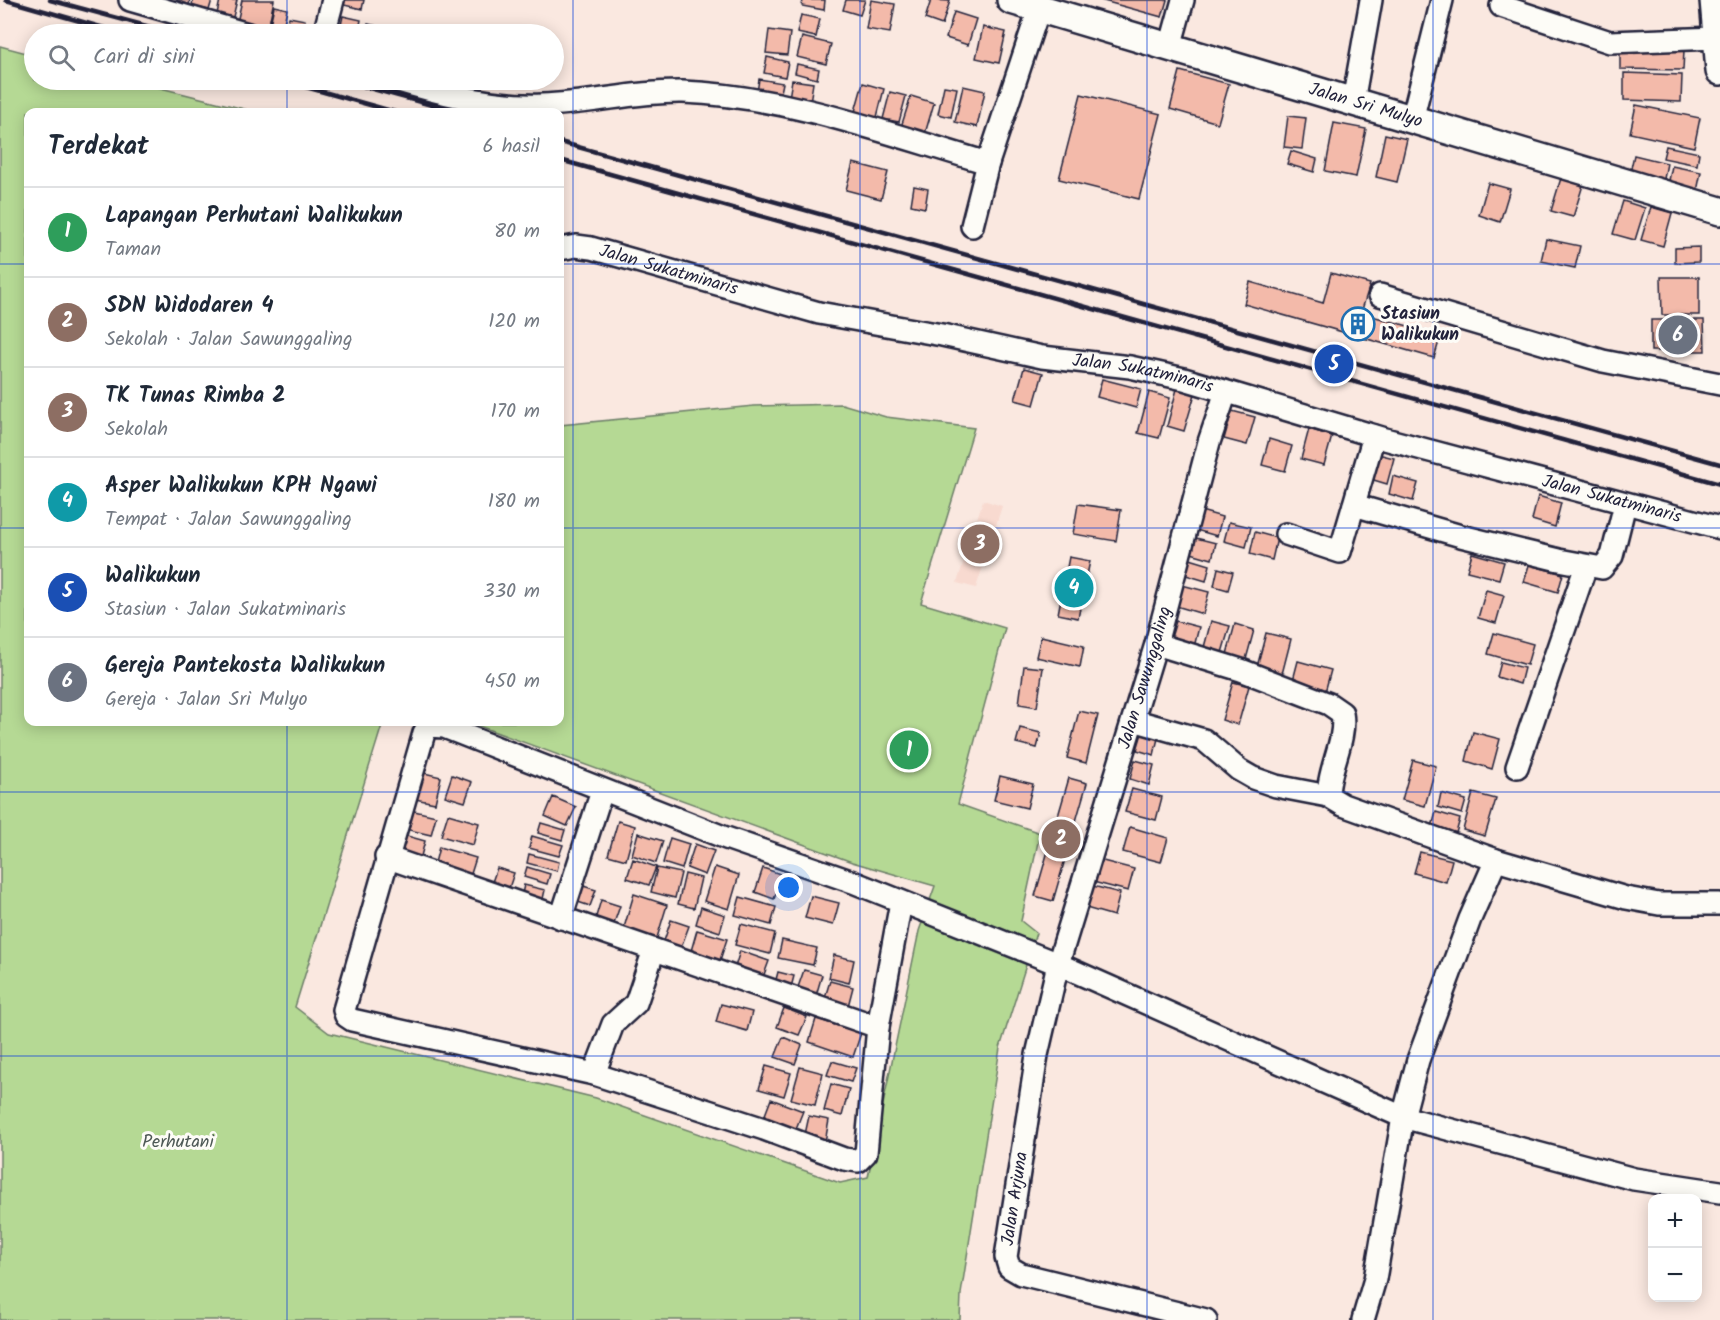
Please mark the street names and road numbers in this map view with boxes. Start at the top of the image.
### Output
street label: Jalan Sri Mulyo [1305,75,1426,136]
street label: Jalan Sukatminaris [596,237,742,304]
street label: Jalan Sukatminaris [1071,346,1217,402]
street label: Jalan Sukatminaris [1539,467,1685,532]
street label: Jalan Sawunggaling [1110,603,1180,753]
street label: Jalan Arjuna [993,1150,1036,1248]

